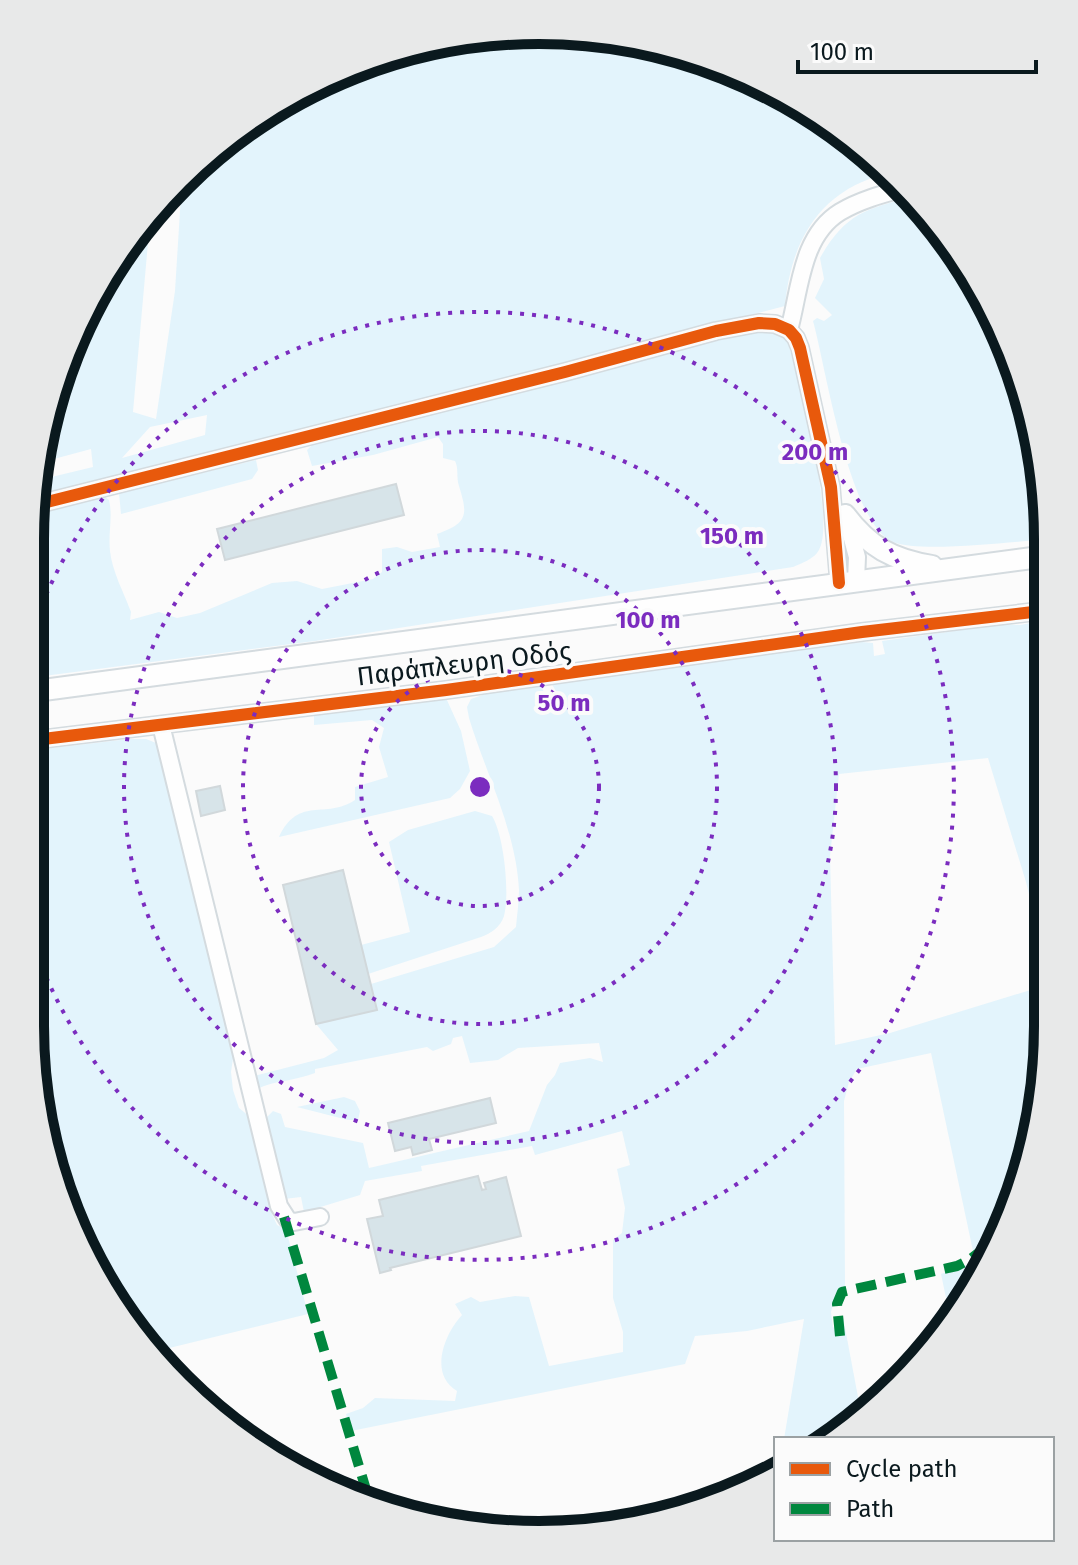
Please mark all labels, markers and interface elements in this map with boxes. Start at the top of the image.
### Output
scale bar [798,24,1036,74]
text: 100 m [810,38,874,66]
text: 200 m [782,438,848,466]
text: 150 m [700,522,764,550]
text: 100 m [615,606,681,634]
street label: Παράπλευρη Οδός [355,635,573,693]
text: 50 m [538,689,590,717]
centre of rings [466,773,494,801]
legend [774,1437,1054,1541]
text: Cycle path [846,1455,958,1483]
text: Path [846,1495,894,1523]

